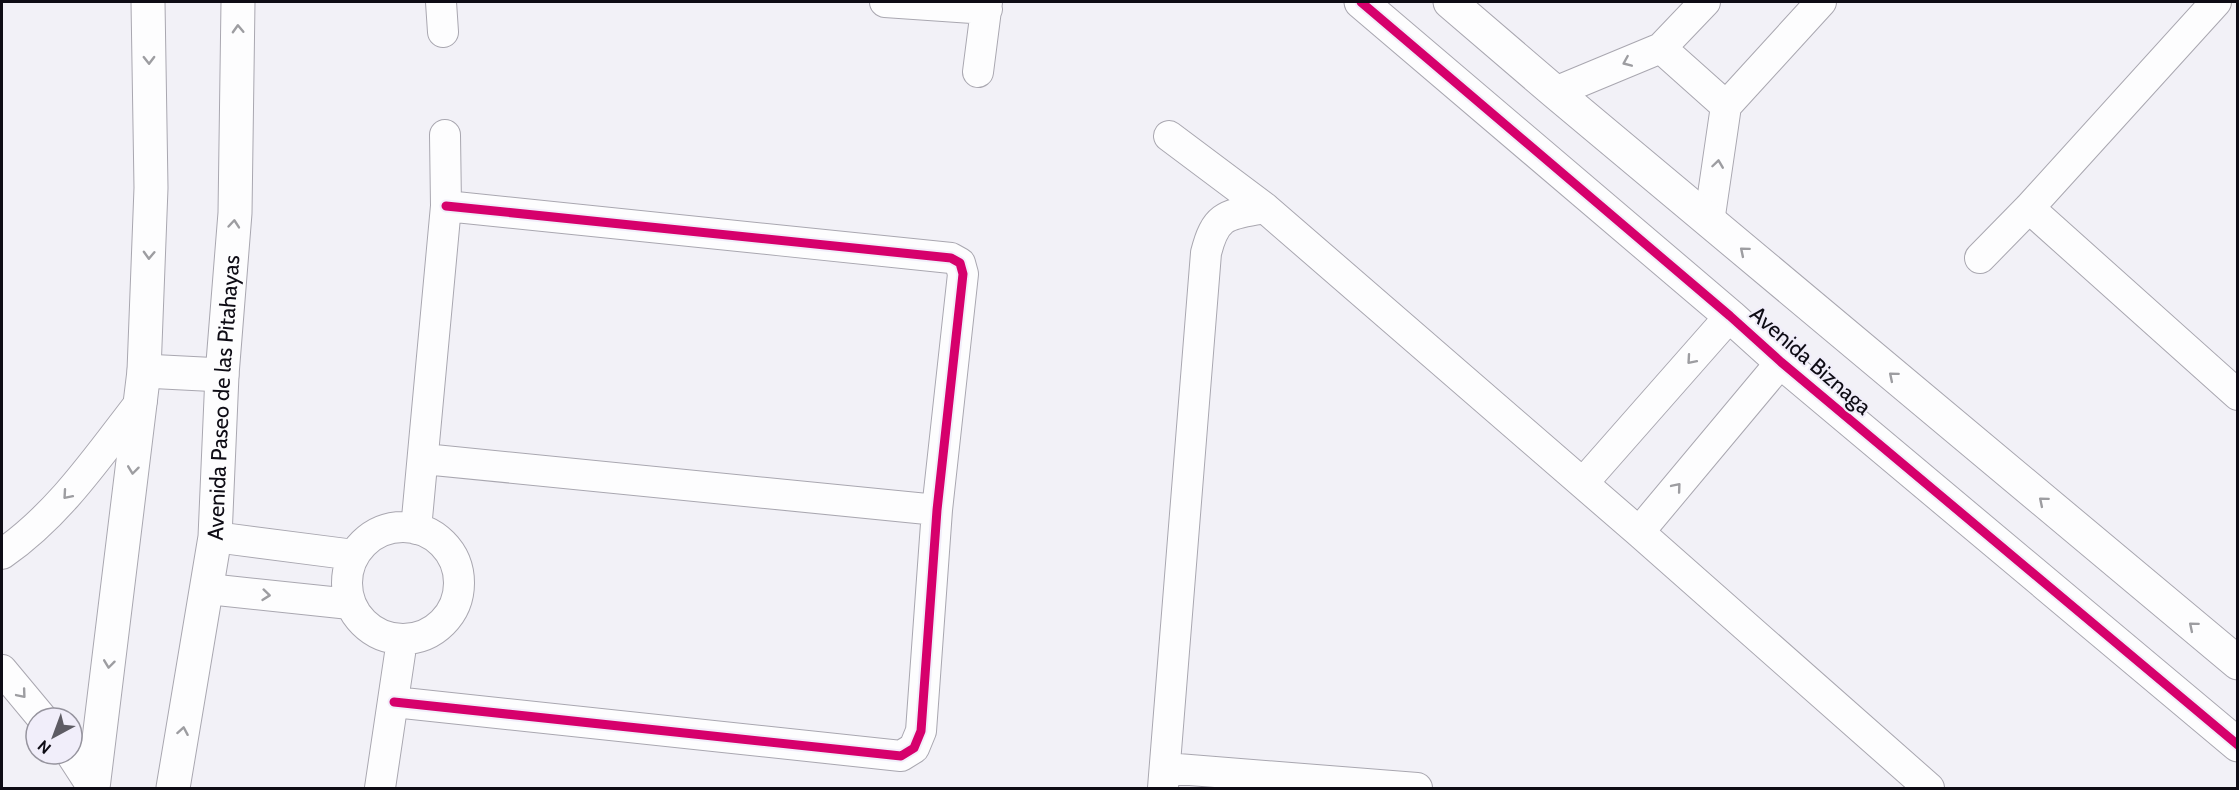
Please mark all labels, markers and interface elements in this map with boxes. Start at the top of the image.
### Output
one-way arrow [232,25,245,34]
one-way arrow [143,55,155,64]
one-way arrow [1623,55,1634,67]
one-way arrow [1711,159,1723,168]
one-way arrow [228,220,241,229]
one-way arrow [1740,247,1751,258]
one-way arrow [142,250,155,259]
street label: Avenida Paseo de las Pitahayas [202,254,246,541]
street label: Avenida Biznaga [1745,300,1877,421]
one-way arrow [1687,353,1698,363]
one-way arrow [1889,372,1900,383]
one-way arrow [127,466,140,475]
one-way arrow [1669,483,1680,494]
one-way arrow [63,488,74,499]
one-way arrow [2039,497,2050,508]
one-way arrow [262,588,271,601]
one-way arrow [2189,622,2200,633]
one-way arrow [103,659,115,668]
one-way arrow [14,687,25,698]
north arrow [24,706,84,766]
one-way arrow [176,726,189,736]
text: N [34,736,55,758]

